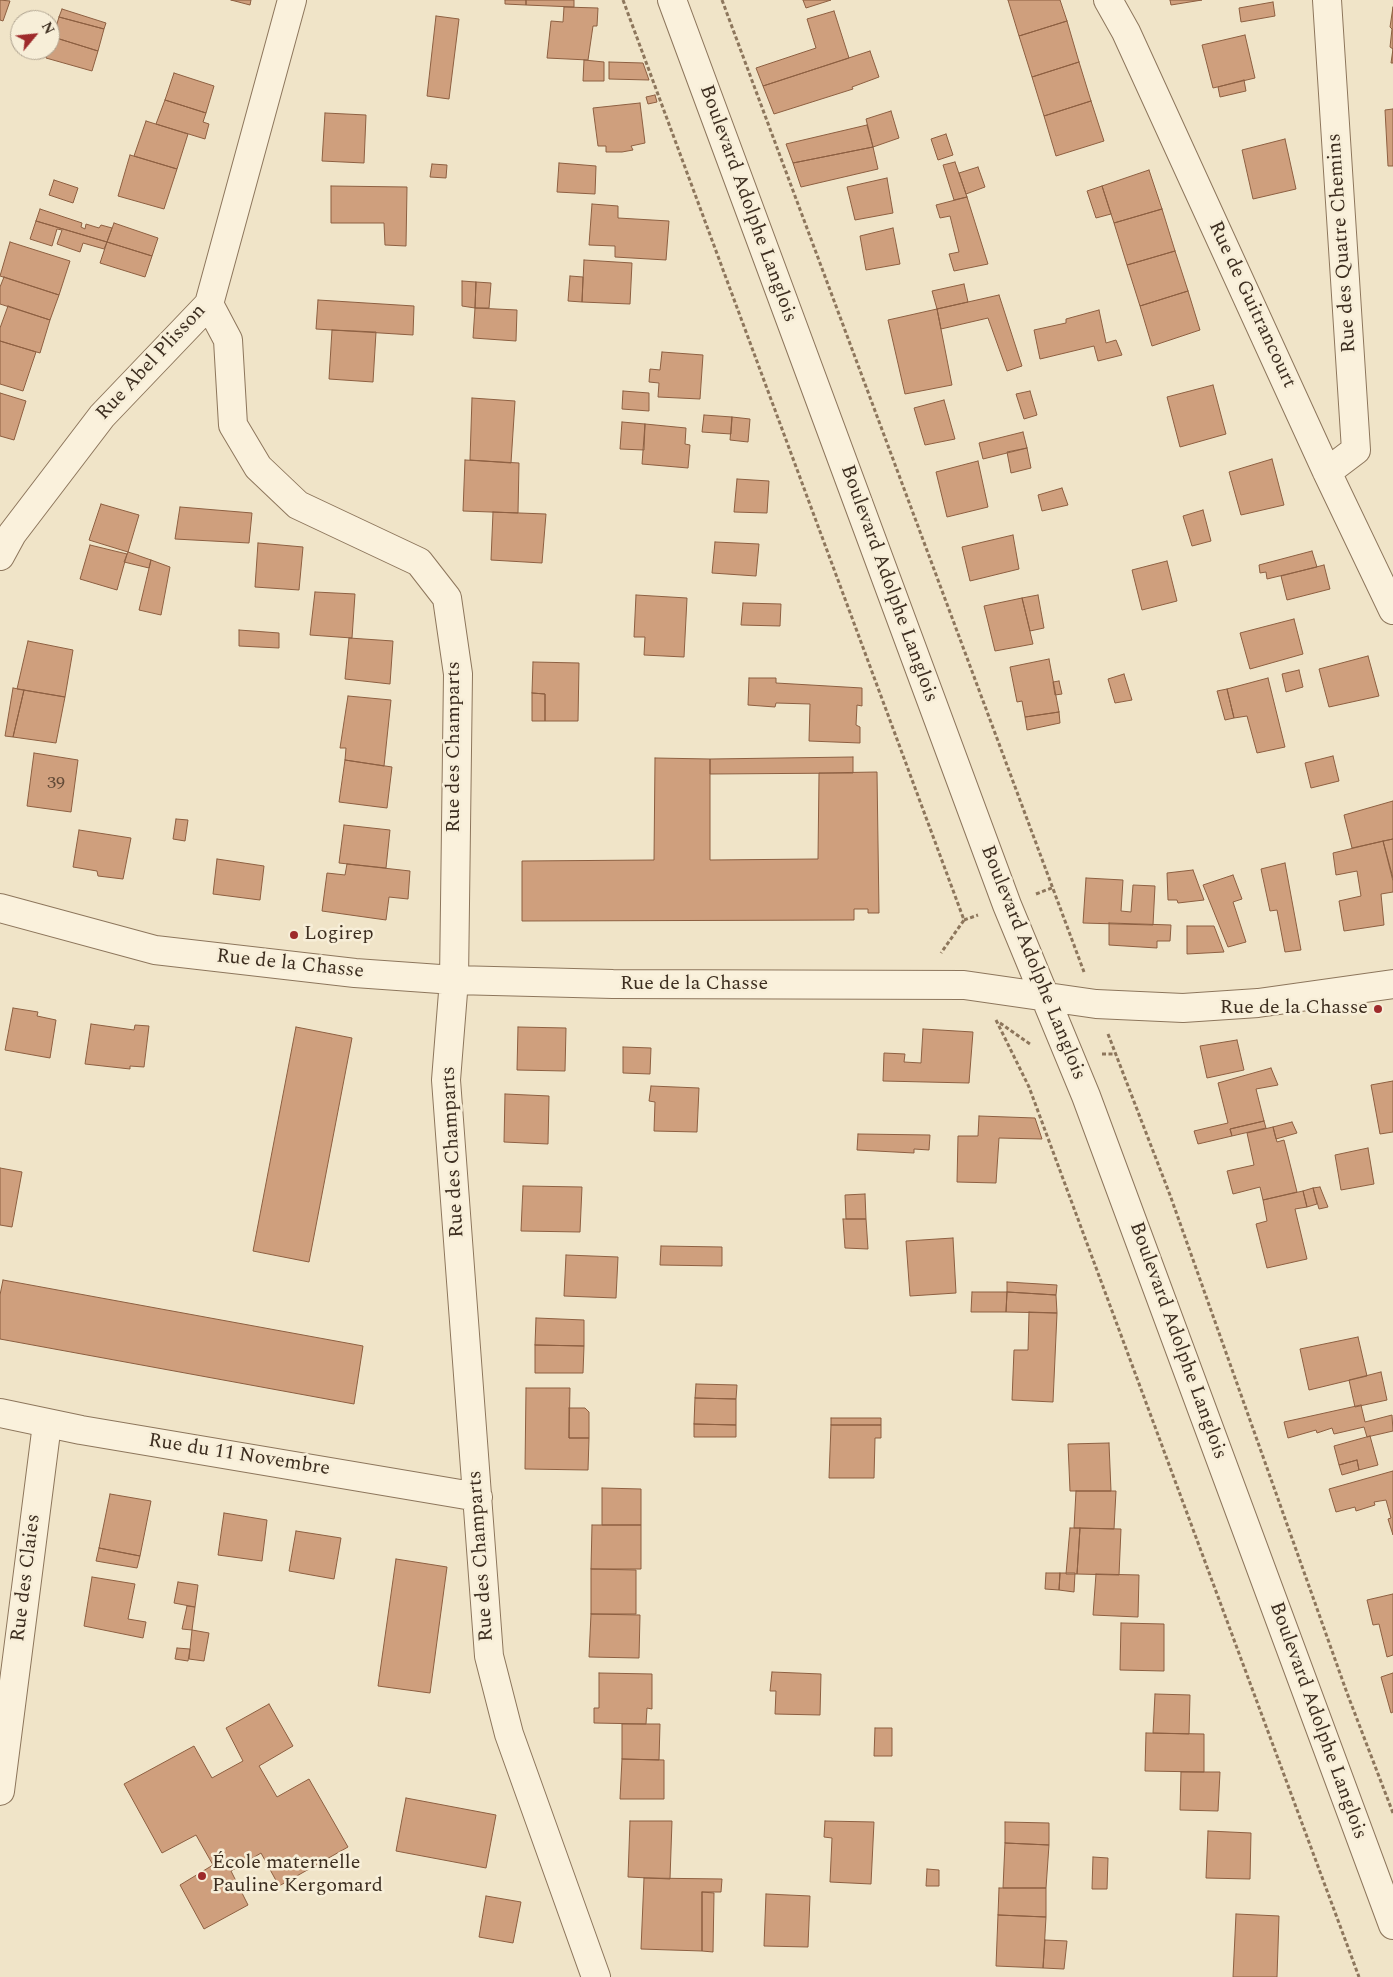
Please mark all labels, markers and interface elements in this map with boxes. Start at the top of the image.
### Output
north arrow [10,10,60,60]
text: N [36,18,60,38]
street label: Boulevard Adolphe Langlois [693,82,801,326]
street label: Rue des Quatre Chemins [1323,132,1363,354]
street label: Rue de Guitrancourt [1202,218,1300,392]
street label: Rue Abel Plisson [92,300,212,426]
street label: Boulevard Adolphe Langlois [834,462,942,706]
street label: Rue des Champarts [443,661,467,833]
house number: 39 [47,773,65,795]
street label: Boulevard Adolphe Langlois [974,842,1090,1084]
place label: Logirep [304,923,374,947]
marker: Logirep [288,929,300,941]
street label: Rue de la Chasse [215,945,365,985]
street label: Rue de la Chasse [620,973,768,997]
place label: Rue de la Chasse [1220,997,1368,1021]
marker: Rue de la Chasse [1372,1003,1384,1015]
street label: Rue des Champarts [438,1066,470,1238]
street label: Boulevard Adolphe Langlois [1123,1219,1231,1463]
street label: Rue du 11 Novembre [147,1430,331,1482]
street label: Rue des Champarts [464,1470,500,1642]
street label: Rue des Claies [7,1513,47,1643]
street label: Boulevard Adolphe Langlois [1263,1599,1371,1843]
place label: École maternelle Pauline Kergomard [212,1852,383,1899]
marker: École maternelle Pauline Kergomard [196,1870,208,1882]

